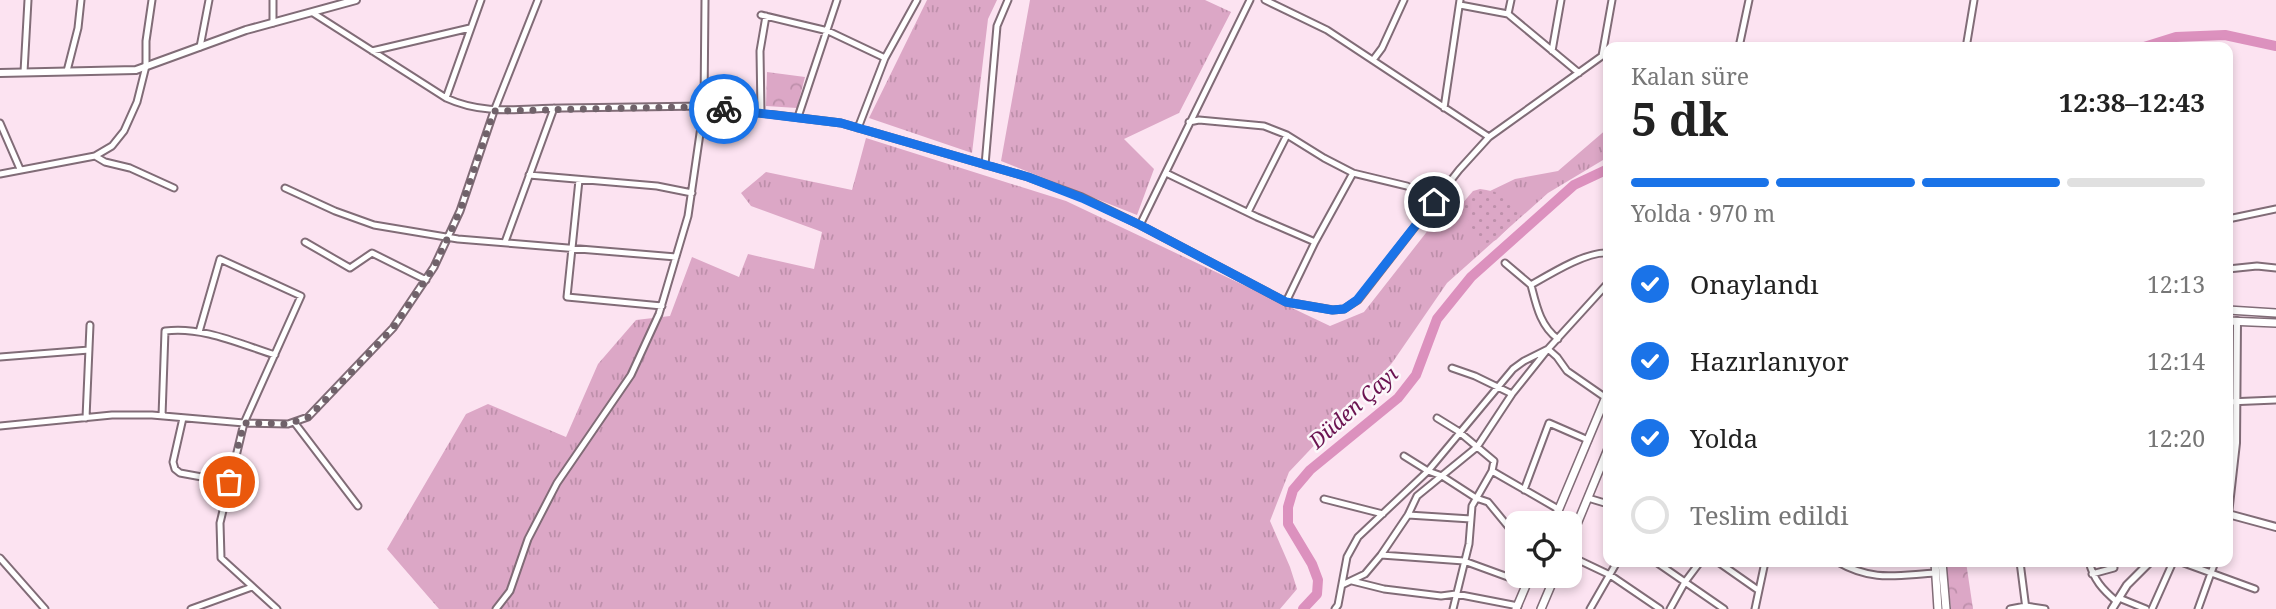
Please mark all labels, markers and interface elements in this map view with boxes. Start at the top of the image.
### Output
text: Kalan süre [1631,60,1749,92]
courier [689,74,759,144]
text: 12:38–12:43 [2059,84,2205,120]
text: 5 dk [1631,87,1728,149]
icon: bike [705,90,743,128]
pin [1404,172,1464,232]
icon: home [1415,183,1453,221]
text: Yolda · 970 m [1631,197,1775,229]
icon: check [1631,265,1669,303]
text: Onaylandı [1690,266,1819,302]
text: 12:13 [2147,268,2205,300]
icon: check [1631,342,1669,380]
text: Hazırlanıyor [1690,343,1849,379]
text: 12:14 [2147,345,2205,377]
water label: Düden Çayı [1302,359,1404,455]
icon: check [1631,419,1669,457]
text: Yolda [1690,420,1758,456]
text: 12:20 [2147,422,2205,454]
pin [199,452,259,512]
icon: bag [210,463,248,501]
text: Teslim edildi [1690,497,1849,533]
map controls [1505,511,1582,588]
button: locate [1505,511,1582,588]

